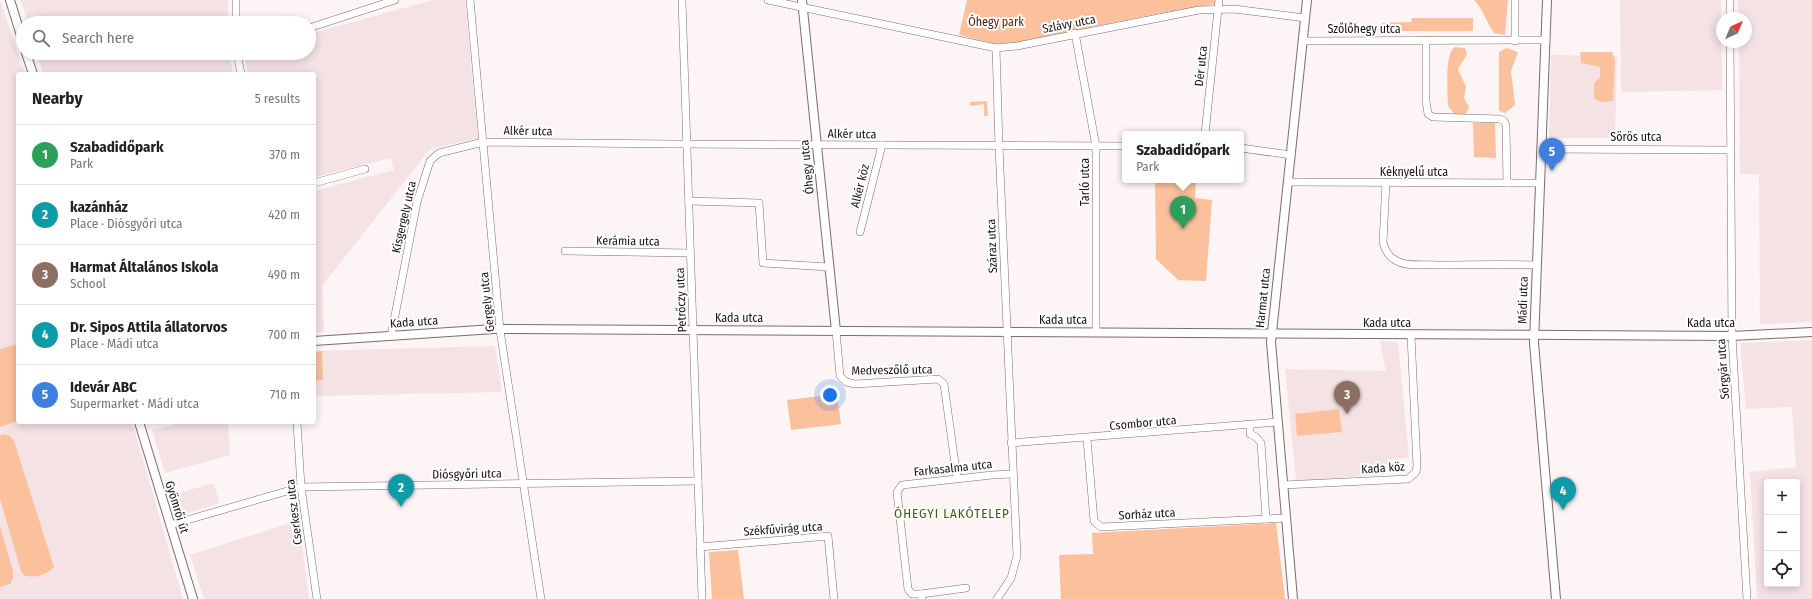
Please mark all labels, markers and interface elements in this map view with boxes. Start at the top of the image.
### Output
street label: Szlávy utca [1041,12,1097,36]
north arrow [1716,12,1752,48]
park label: Óhegy park [968,14,1024,29]
search box [16,16,316,60]
street label: Szőlőhegy utca [1327,22,1401,36]
icon: search [30,27,52,49]
text: Search here [62,29,134,47]
street label: Dér utca [1192,45,1210,87]
text: Nearby [32,88,83,109]
text: 5 results [255,91,300,106]
street label: Alkér utca [503,124,553,138]
street label: Alkér utca [827,127,877,141]
street label: Sörös utca [1610,130,1662,144]
popup [1122,131,1244,183]
text: Szabadidőpark [70,138,164,156]
pin: 5 [1539,138,1565,171]
street label: Óhegy utca [796,139,817,195]
text: Szabadidőpark [1136,141,1230,159]
text: 1 [42,147,48,162]
text: 370 m [269,147,300,162]
text: Park [70,156,93,171]
street label: Tarló utca [1078,158,1092,206]
text: Park [1136,159,1159,174]
street label: Alkér köz [848,163,872,209]
street label: Kéknyelű utca [1380,165,1448,179]
street label: Kisgergely utca [389,180,419,254]
pin: 1 [1170,196,1196,229]
text: kazánház [70,198,128,216]
text: 2 [42,207,48,222]
text: 420 m [268,207,300,222]
text: Place · Diósgyőri utca [70,216,182,231]
street label: Száraz utca [984,218,1000,273]
street label: Kerámia utca [596,233,660,249]
text: Harmat Általános Iskola [70,258,219,276]
text: 3 [42,267,48,282]
text: 490 m [268,267,300,282]
street label: Petrőczy utca [673,267,689,333]
street label: Harmat utca [1253,267,1273,329]
street label: Gergely utca [477,271,497,333]
text: School [70,276,106,291]
street label: Mádi utca [1515,276,1531,324]
street label: Kada utca [715,311,763,325]
street label: Kada utca [389,313,439,331]
street label: Kada utca [1039,313,1087,327]
street label: Kada utca [1363,316,1411,330]
street label: Kada utca [1687,316,1735,330]
text: Dr. Sipos Attila állatorvos [70,318,227,336]
text: 4 [42,327,48,342]
text: 700 m [268,327,300,342]
text: Place · Mádi utca [70,336,159,351]
street label: Sörgyár utca [1714,338,1732,400]
street label: Medveszőlő utca [851,362,933,378]
text: Idevár ABC [70,378,137,396]
pin: 3 [1334,381,1360,414]
your location [820,385,840,405]
text: 5 [42,387,48,402]
text: 710 m [270,387,300,402]
text: Supermarket · Mádi utca [70,396,199,411]
street label: Csombor utca [1109,413,1177,433]
street label: Farkasalma utca [913,457,993,479]
street label: Kada köz [1361,459,1406,477]
street label: Diósgyőri utca [432,466,502,482]
pin: 2 [388,474,414,507]
pin: 4 [1550,477,1576,510]
street label: Cserkesz utca [283,478,305,546]
street label: Gyömrői út [162,479,192,535]
map controls [1764,479,1800,587]
button: + [1764,479,1800,515]
district label: ÓHEGYI LAKÓTELEP [894,506,1010,521]
street label: Sorház utca [1118,506,1176,522]
button: − [1764,515,1800,551]
street label: Székfűvirág utca [743,519,823,539]
button: locate [1764,551,1800,587]

